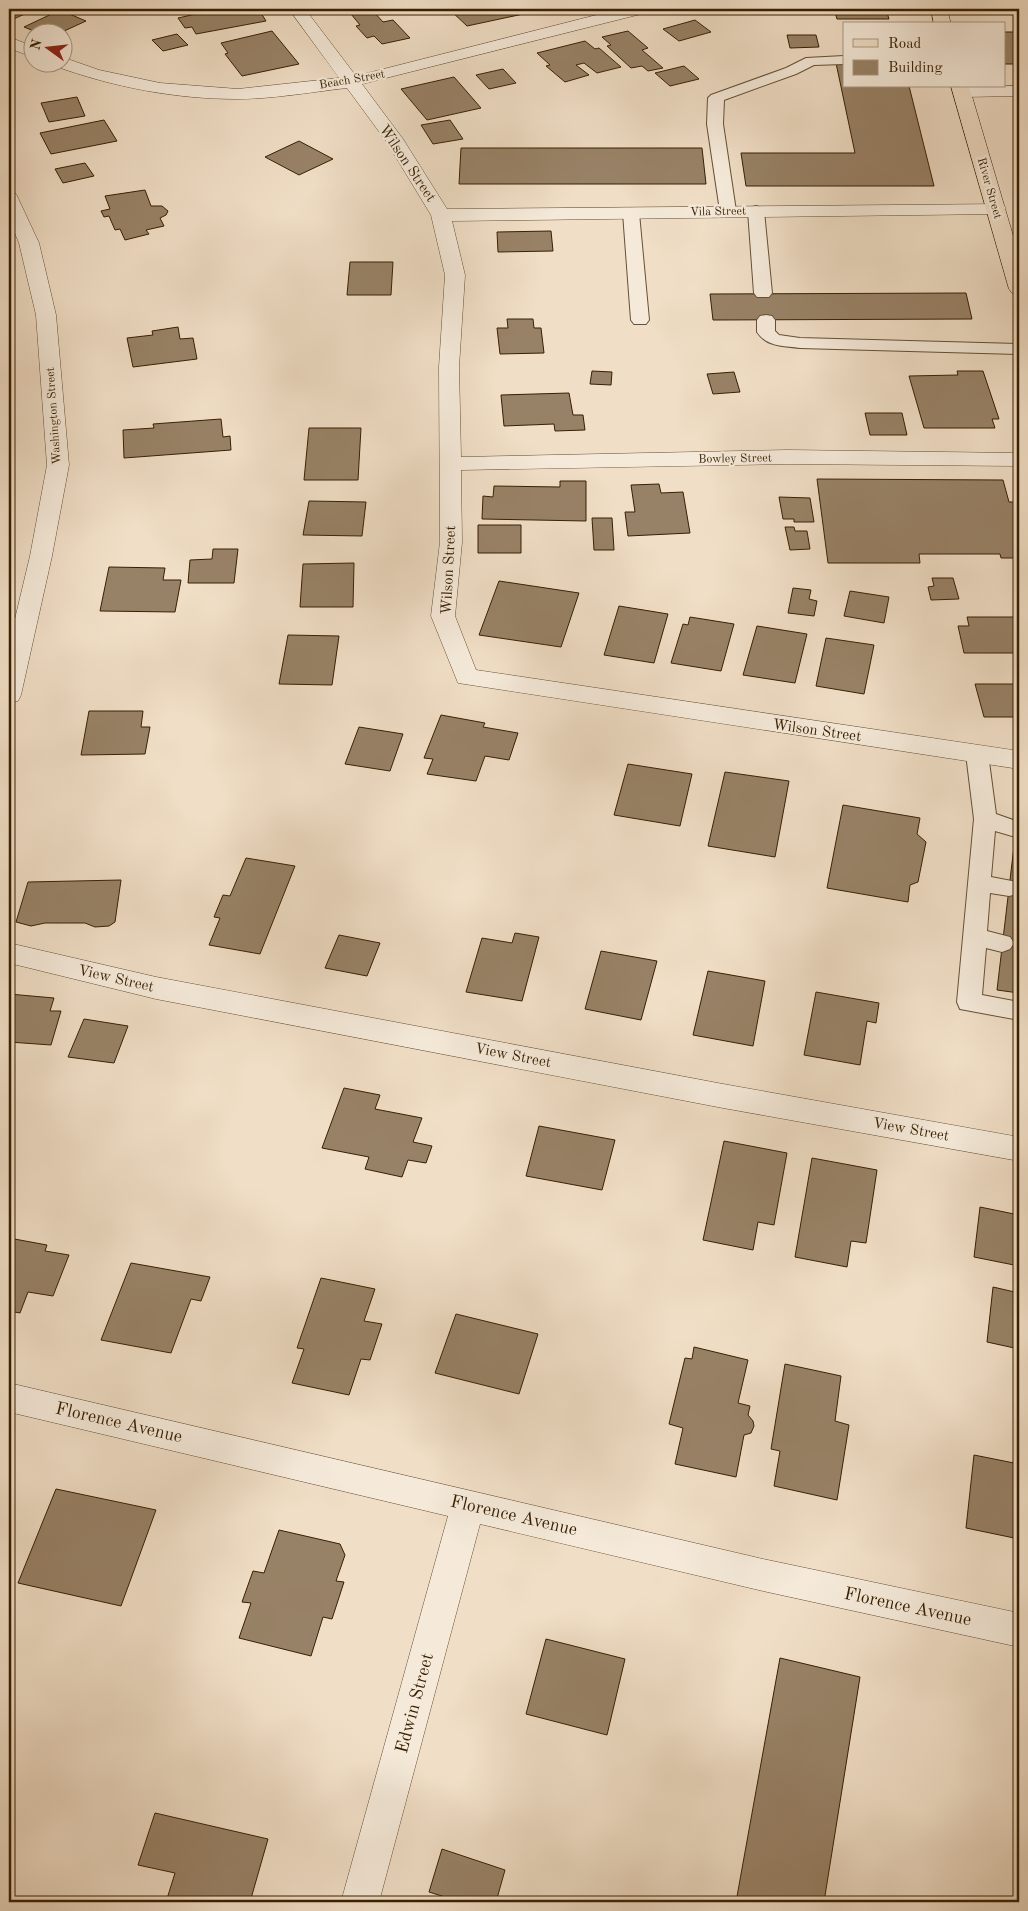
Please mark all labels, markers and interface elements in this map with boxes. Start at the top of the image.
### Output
north arrow [22,22,72,72]
legend [843,22,1006,88]
text: Road [888,37,922,52]
text: N [28,38,45,52]
text: Building [888,61,943,76]
street label: Beach Street [318,68,386,92]
street label: Wilson Street [376,123,438,205]
street label: River Street [975,156,1004,220]
street label: Vila Street [690,206,746,218]
street label: Washington Street [45,367,63,465]
street label: Bowley Street [698,452,772,466]
street label: Wilson Street [440,525,459,615]
street label: Wilson Street [771,718,862,745]
street label: View Street [76,963,155,995]
street label: View Street [473,1042,552,1071]
street label: View Street [871,1116,950,1145]
street label: Florence Avenue [54,1400,184,1446]
street label: Florence Avenue [449,1493,579,1539]
street label: Florence Avenue [843,1585,973,1629]
street label: Edwin Street [393,1651,437,1755]

